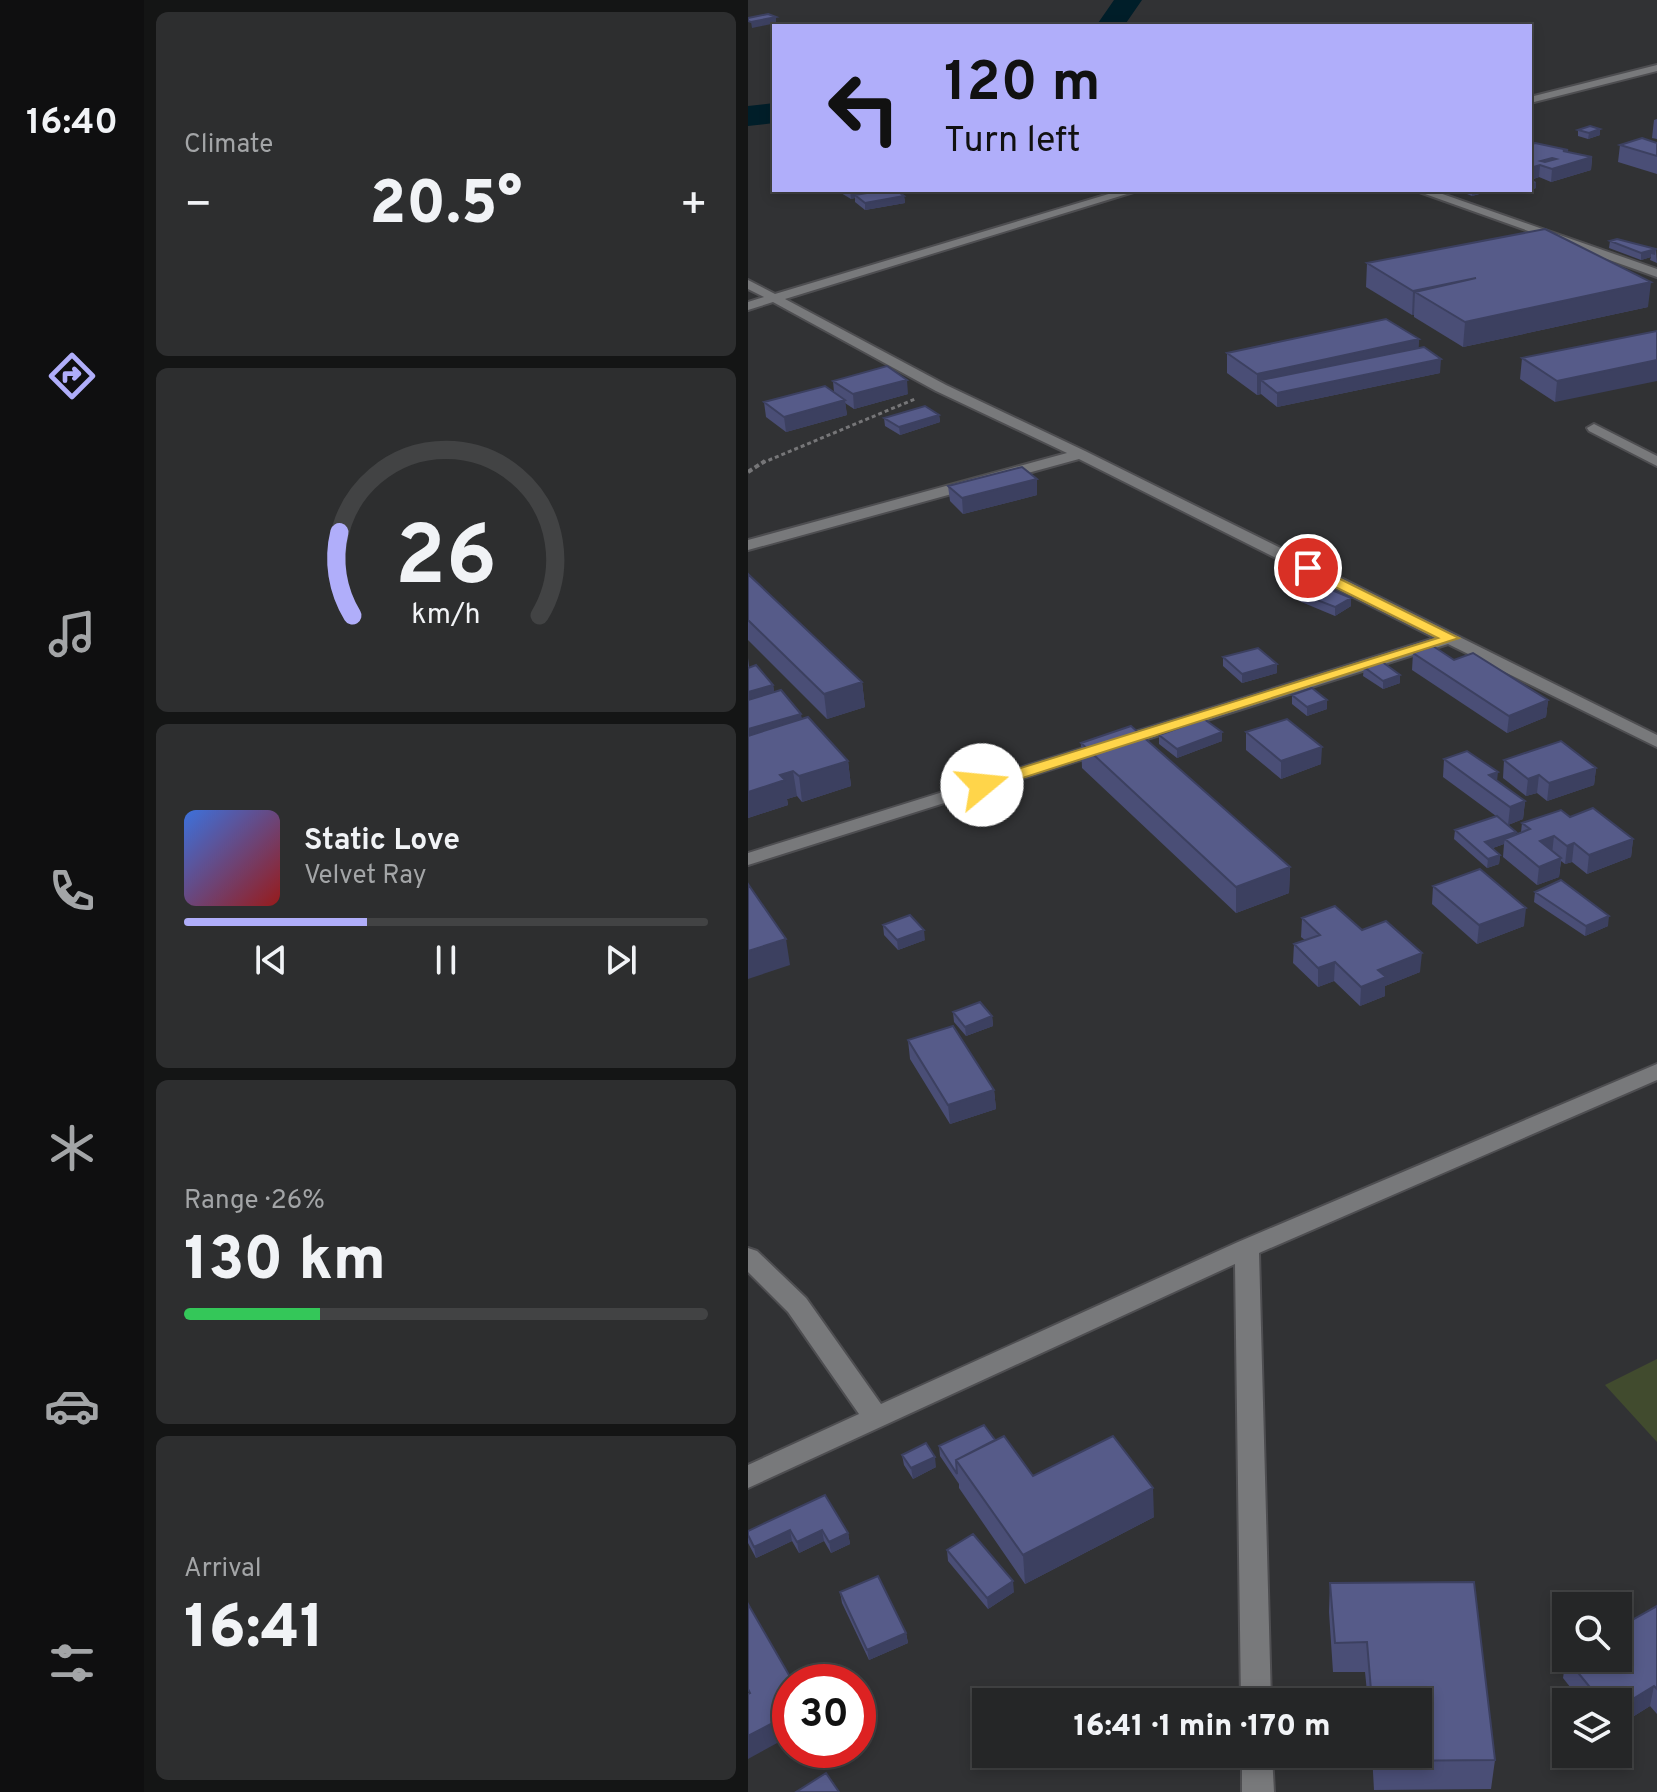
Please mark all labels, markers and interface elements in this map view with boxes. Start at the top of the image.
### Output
text: 120 m [944,50,1101,120]
icon: left [812,56,916,160]
text: 16:40 [26,101,118,147]
text: Turn left [944,119,1081,165]
text: Climate [184,129,273,162]
text: 20.5° [370,169,522,245]
text: − [184,179,212,235]
text: + [680,179,708,235]
icon: directions [44,348,100,404]
text: 26 [395,509,497,614]
pin [1274,534,1342,602]
icon: arrive [1286,546,1330,590]
text: km/h [411,598,481,634]
icon: music [44,606,100,662]
position arrow [940,743,1024,827]
text: Static Love [304,823,460,860]
text: Velvet Ray [304,860,427,893]
icon: phone [44,863,100,919]
icon: previous [249,938,293,982]
icon: pause [424,938,468,982]
icon: next [599,938,643,982]
icon: climate [44,1120,100,1176]
text: Range · 26% [184,1185,325,1218]
text: 130 km [184,1225,386,1301]
icon: car [44,1378,100,1434]
text: Arrival [184,1553,262,1586]
map controls [1552,1592,1632,1768]
button: search [1552,1592,1632,1672]
text: 16:41 [184,1593,324,1669]
icon: filters [44,1635,100,1691]
speed limit sign: 30 [772,1664,876,1768]
button: layers [1552,1688,1632,1768]
text: 16:41 · 1 min · 170 m [1074,1709,1330,1746]

